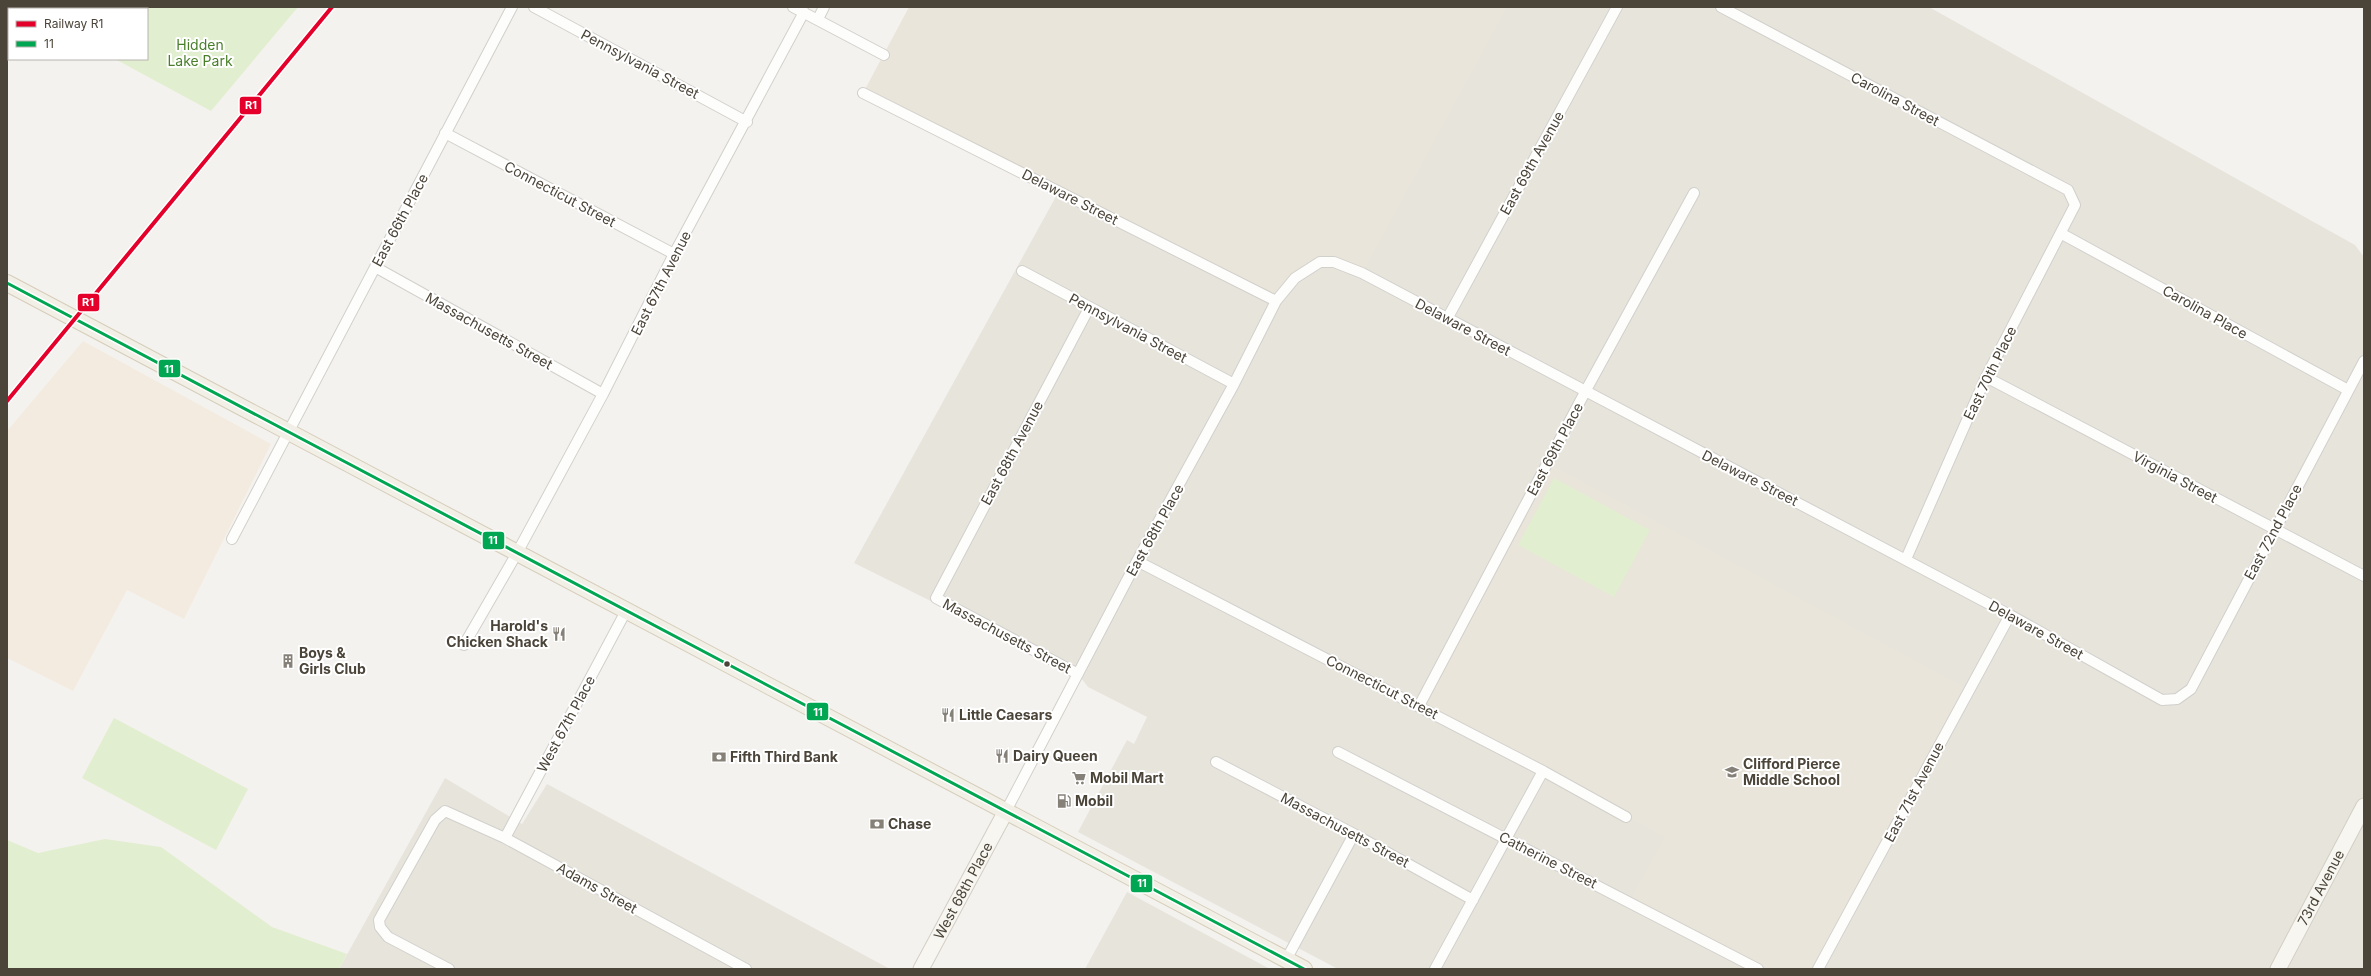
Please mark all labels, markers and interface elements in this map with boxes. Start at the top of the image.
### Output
legend [8,8,148,60]
text: Railway R1 [44,16,103,31]
street label: Pennsylvania Street [578,25,702,102]
text: 11 [44,36,54,51]
park label: Hidden Lake Park [167,36,233,69]
street label: Carolina Street [1848,68,1943,129]
line badge: R1 [239,96,262,115]
text: R1 [245,98,257,112]
street label: East 69th Avenue [1496,108,1567,217]
street label: Connecticut Street [502,157,619,230]
street label: Delaware Street [1019,165,1121,228]
street label: East 66th Place [368,170,431,269]
street label: East 67th Avenue [627,228,694,338]
street label: Carolina Place [2160,281,2251,342]
street label: Massachusetts Street [423,289,556,373]
street label: Pennsylvania Street [1066,289,1190,366]
line badge: R1 [77,293,100,312]
street label: Delaware Street [1413,294,1514,359]
text: R1 [82,295,94,309]
street label: East 70th Place [1960,323,2020,422]
line badge: 11 [158,359,181,378]
text: 11 [164,362,174,376]
street label: East 68th Avenue [977,398,1046,508]
street label: East 69th Place [1523,399,1586,498]
street label: Delaware Street [1699,446,1801,509]
street label: Virginia Street [2130,447,2221,506]
street label: East 68th Place [1122,481,1187,579]
street label: East 72nd Place [2240,481,2305,582]
line badge: 11 [482,531,505,550]
text: 11 [488,533,498,547]
street label: Massachusetts Street [940,595,1075,677]
street label: Delaware Street [1986,597,2087,663]
place label: Harold's Chicken Shack [446,617,549,650]
restaurant icon: Harold's Chicken Shack [551,626,567,642]
place label: Boys & Girls Club [299,644,366,677]
street label: Connecticut Street [1323,651,1442,722]
building icon: Boys & Girls Club [280,653,296,669]
unlabelled marker [722,659,732,669]
street label: West 67th Place [533,673,598,775]
line badge: 11 [806,702,829,721]
text: 11 [813,705,823,719]
place label: Little Caesars [959,706,1052,723]
restaurant icon: Little Caesars [940,707,956,723]
street label: East 71st Avenue [1880,739,1947,845]
place label: Dairy Queen [1013,747,1098,764]
place label: Fifth Third Bank [730,748,839,765]
restaurant icon: Dairy Queen [994,748,1010,764]
bank icon: Fifth Third Bank [711,749,727,765]
place label: Clifford Pierce Middle School [1743,755,1840,788]
school or university icon: Clifford Pierce Middle School [1724,764,1740,780]
place label: Mobil Mart [1090,769,1164,786]
supermarket icon: Mobil Mart [1071,770,1087,786]
street label: Massachusetts Street [1278,789,1413,871]
place label: Mobil [1075,792,1113,809]
fuel station icon: Mobil [1056,793,1072,809]
place label: Chase [888,815,931,832]
bank icon: Chase [869,816,885,832]
street label: Catherine Street [1496,827,1601,892]
street label: West 68th Place [930,839,996,942]
street label: 73rd Avenue [2294,847,2347,928]
street label: Adams Street [554,859,641,917]
line badge: 11 [1130,874,1153,893]
text: 11 [1137,876,1147,890]

